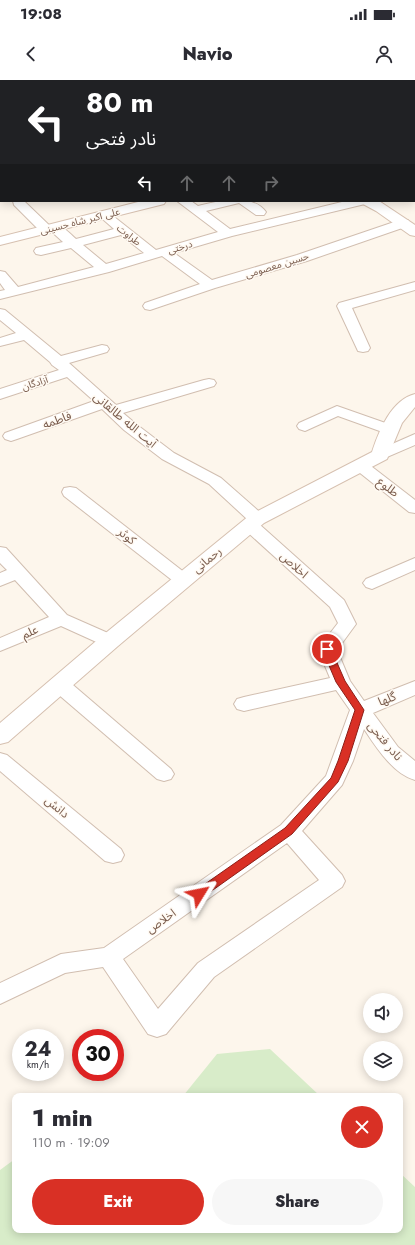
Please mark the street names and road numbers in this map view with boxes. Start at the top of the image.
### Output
street label: علی اکبر شاه حسینی [38,204,122,238]
street label: طراوت [114,221,145,249]
street label: درختی [166,236,194,258]
street label: حسین معصومی [243,248,311,282]
street label: آزادگان [20,371,51,394]
street label: آیت الله طالقانی [89,388,161,452]
street label: فاطمه [40,406,74,434]
street label: طلوع [373,473,403,501]
street label: کوثر [113,522,141,550]
street label: رحمانی [188,542,226,578]
street label: اخلاص [276,547,312,583]
street label: علم [19,621,41,643]
street label: گلها [375,687,400,711]
street label: نادر فتحی [363,717,407,765]
street label: دانش [41,791,73,823]
street label: اخلاص [142,904,180,938]

